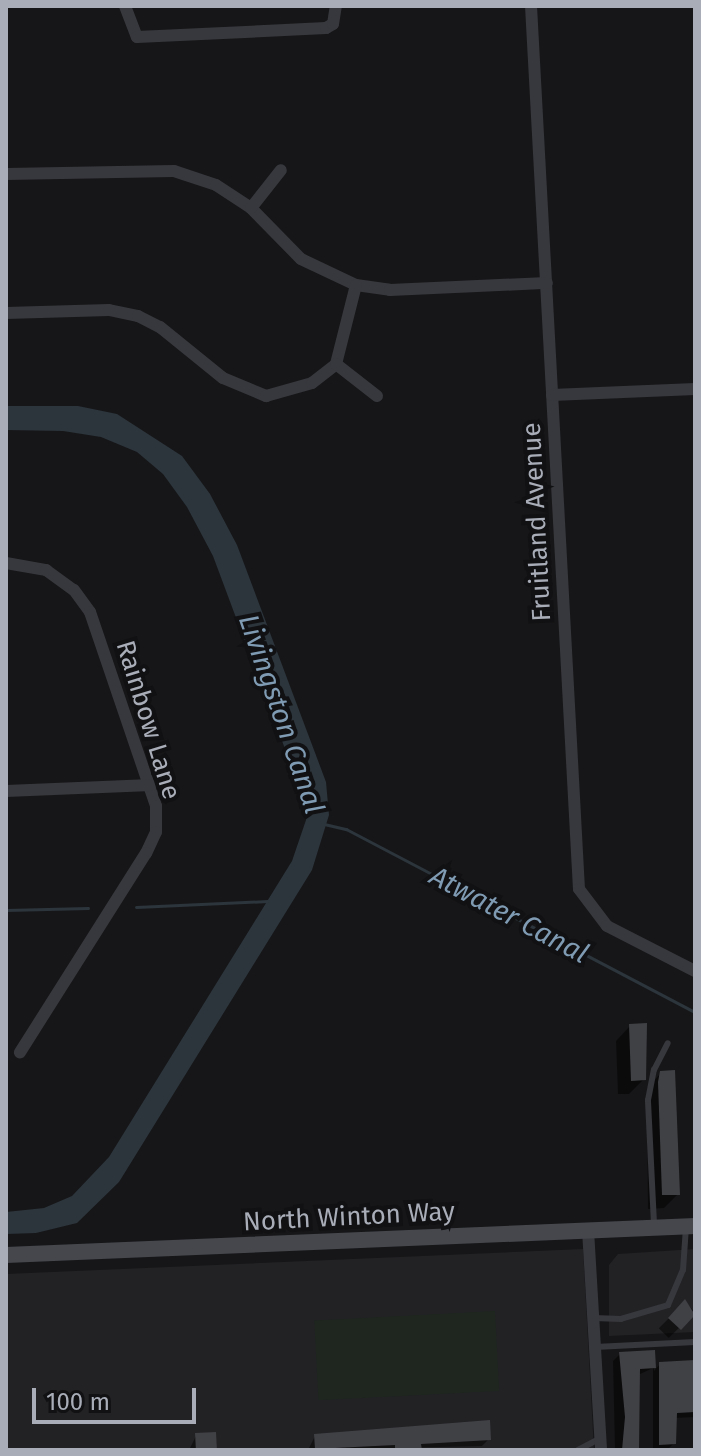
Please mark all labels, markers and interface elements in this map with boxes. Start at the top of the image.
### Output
street label: Fruitland Avenue [516,422,558,622]
water label: Livingston Canal [231,610,331,818]
street label: Rainbow Lane [109,637,187,803]
water label: Atwater Canal [424,859,594,971]
street label: North Winton Way [242,1196,456,1238]
scale bar [36,1372,200,1422]
text: 100 m [46,1388,110,1416]

